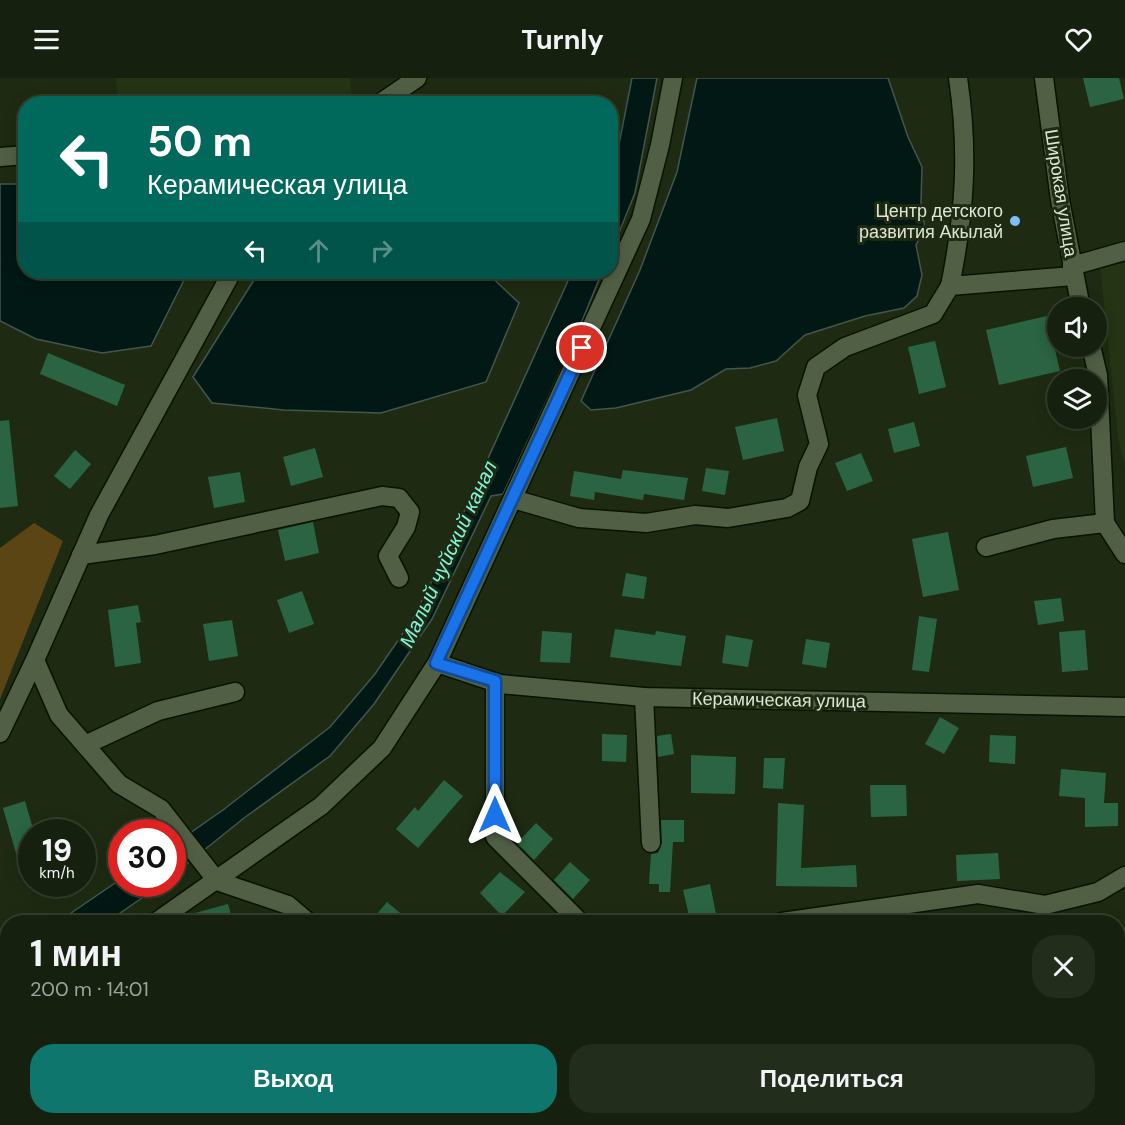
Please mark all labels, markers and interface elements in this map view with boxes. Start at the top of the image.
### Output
text: Turnly [521,22,604,57]
icon: menu [30,23,63,56]
icon: heart [1062,23,1095,56]
text: 50 m [147,114,252,169]
icon: left [48,120,126,198]
street label: Широкая улица [1039,127,1083,259]
text: Керамическая улица [147,167,407,202]
place label: Центр детского развития Акылай [859,199,1003,244]
marker: Центр детского развития Акылай [1008,214,1022,228]
icon: left [239,234,272,267]
icon: ahead [302,234,335,267]
icon: right [365,234,398,267]
map controls [1047,297,1107,429]
button: sound [1047,297,1107,357]
pin [556,322,607,373]
icon: arrive [565,331,598,364]
button: layers [1047,369,1107,429]
water label: Малый чуйский канал [393,456,503,652]
street label: Керамическая улица [692,686,867,714]
position arrow [463,783,527,847]
speed limit sign: 30 [108,819,186,897]
text: 19 [42,831,72,870]
text: km/h [39,863,75,883]
text: 1 мин [30,930,122,977]
button: close [1032,935,1095,998]
text: 200 m · 14:01 [30,976,149,1002]
button: Выход [30,1044,557,1113]
button: Поделиться [569,1044,1095,1113]

